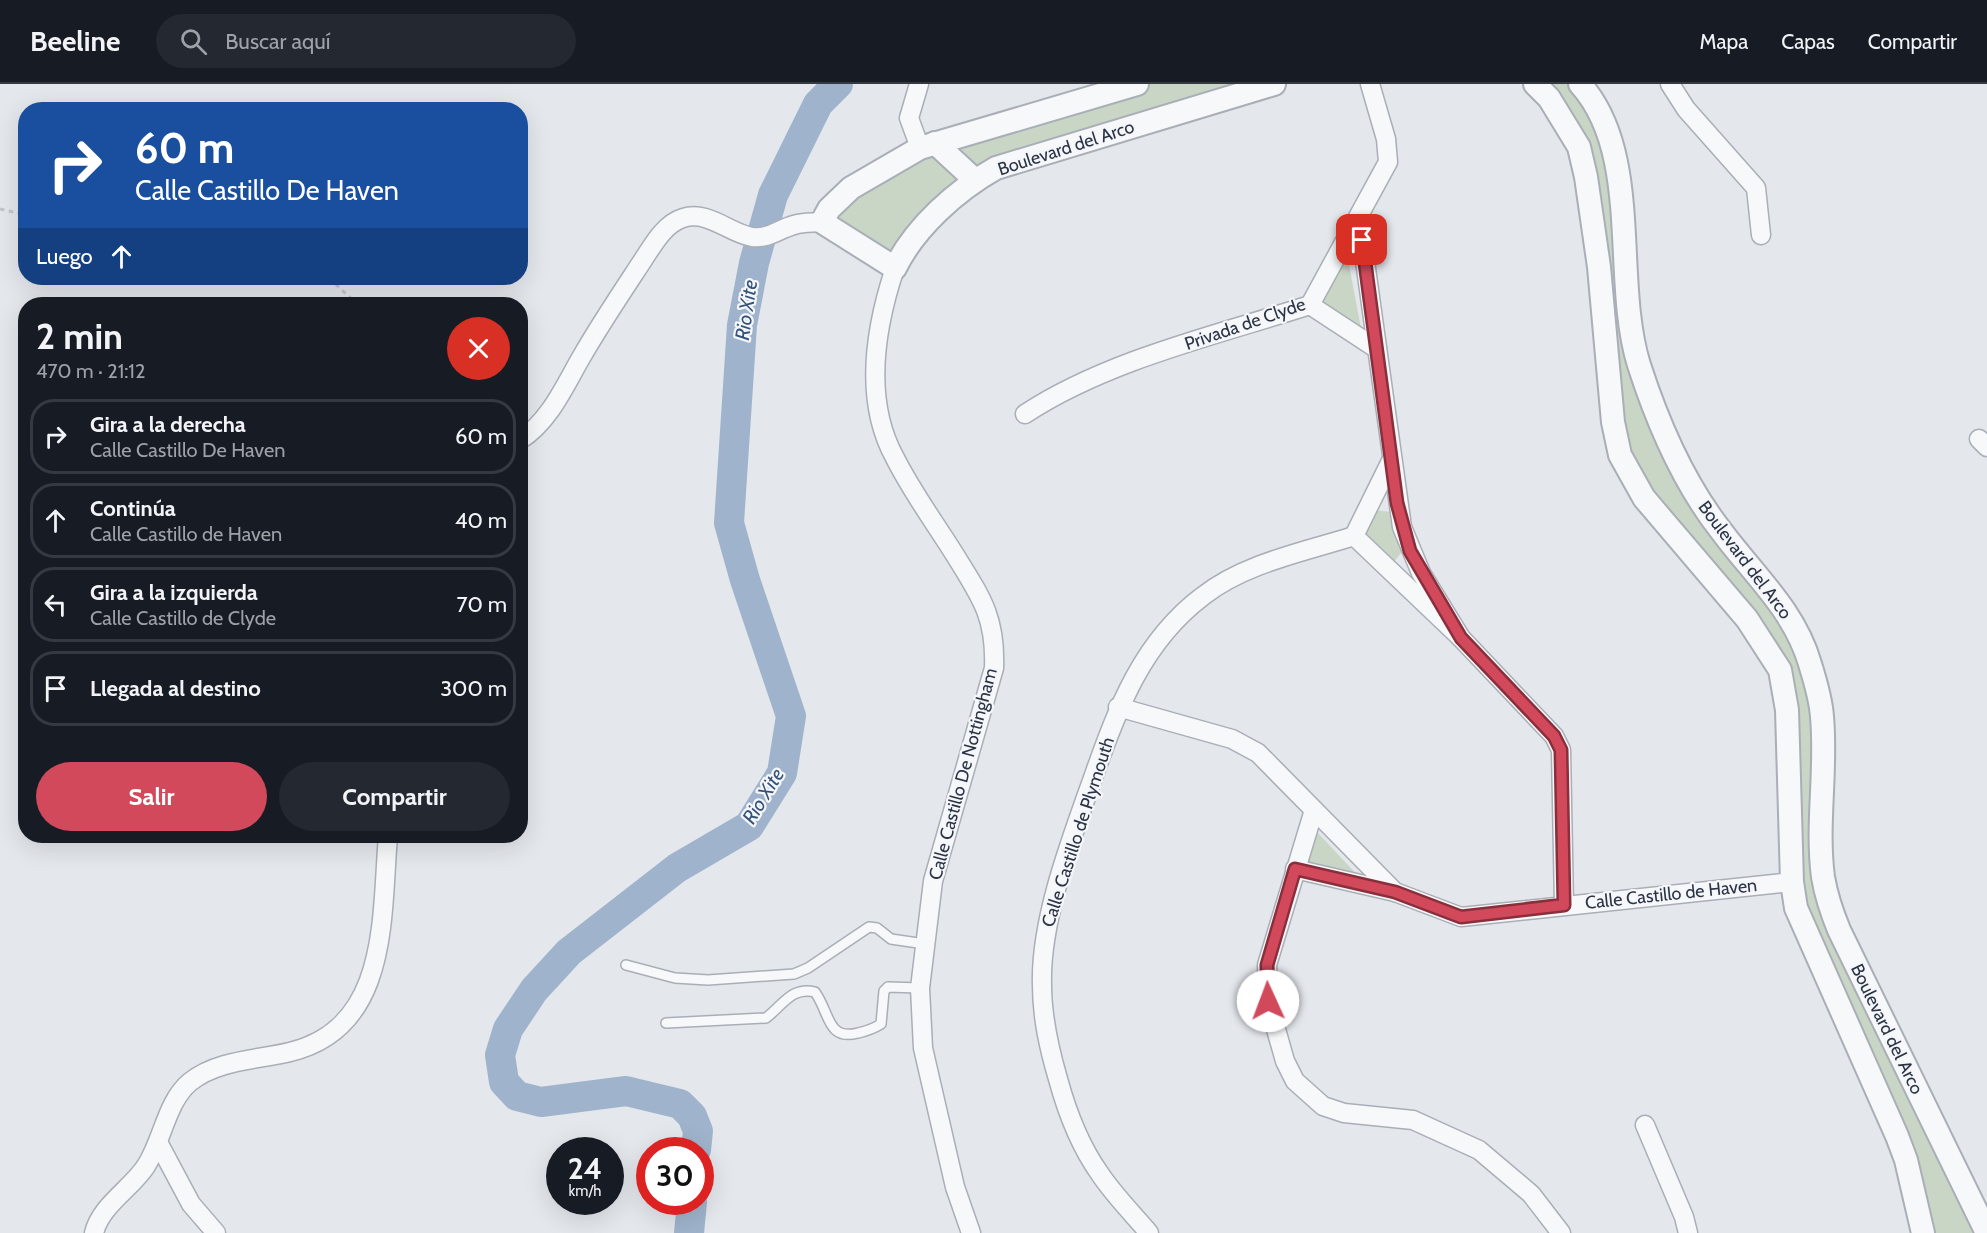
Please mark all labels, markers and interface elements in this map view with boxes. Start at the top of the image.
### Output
search box [156,14,576,68]
text: Beeline [30,24,120,58]
icon: search [177,25,210,58]
text: Buscar aquí [225,28,330,55]
text: Mapa [1700,29,1748,54]
text: Capas [1781,29,1835,54]
text: Compartir [1868,29,1957,54]
street label: Boulevard del Arco [995,116,1137,180]
text: 60 m [135,122,234,174]
icon: right [36,126,114,204]
text: Calle Castillo De Haven [135,174,399,207]
pin [1336,214,1387,265]
icon: arrive [1345,223,1378,256]
icon: ahead [105,240,138,273]
text: Luego [36,243,93,270]
water label: Rio Xite [730,278,762,342]
street label: Privada de Clyde [1182,293,1308,355]
text: 2 min [36,314,123,358]
button: close [447,317,510,380]
text: 470 m · 21:12 [36,359,145,383]
text: Gira a la derecha [90,411,246,438]
icon: right [39,420,72,453]
text: 60 m [455,423,507,450]
text: Calle Castillo De Haven [90,438,285,462]
text: Continúa [90,495,176,522]
street label: Boulevard del Arco [1693,497,1797,624]
icon: ahead [39,504,72,537]
text: 40 m [455,507,507,534]
text: Calle Castillo de Haven [90,522,282,546]
text: Gira a la izquierda [90,579,258,606]
icon: left [39,588,72,621]
text: 70 m [457,591,507,618]
text: Calle Castillo de Clyde [90,606,276,630]
street label: Calle Castillo De Nottingham [924,666,1002,882]
icon: arrive [39,672,72,705]
text: Llegada al destino [90,675,261,702]
text: 300 m [440,675,507,702]
street label: Calle Castillo de Plymouth [1037,734,1119,930]
button: Salir [36,762,267,831]
button: Compartir [279,762,510,831]
water label: Rio Xite [737,764,789,828]
street label: Calle Castillo de Haven [1584,874,1758,914]
street label: Boulevard del Arco [1846,960,1928,1098]
position arrow [1236,969,1300,1033]
speed limit sign: 30 [636,1137,714,1215]
text: 24 [568,1150,602,1187]
text: km/h [569,1182,601,1200]

